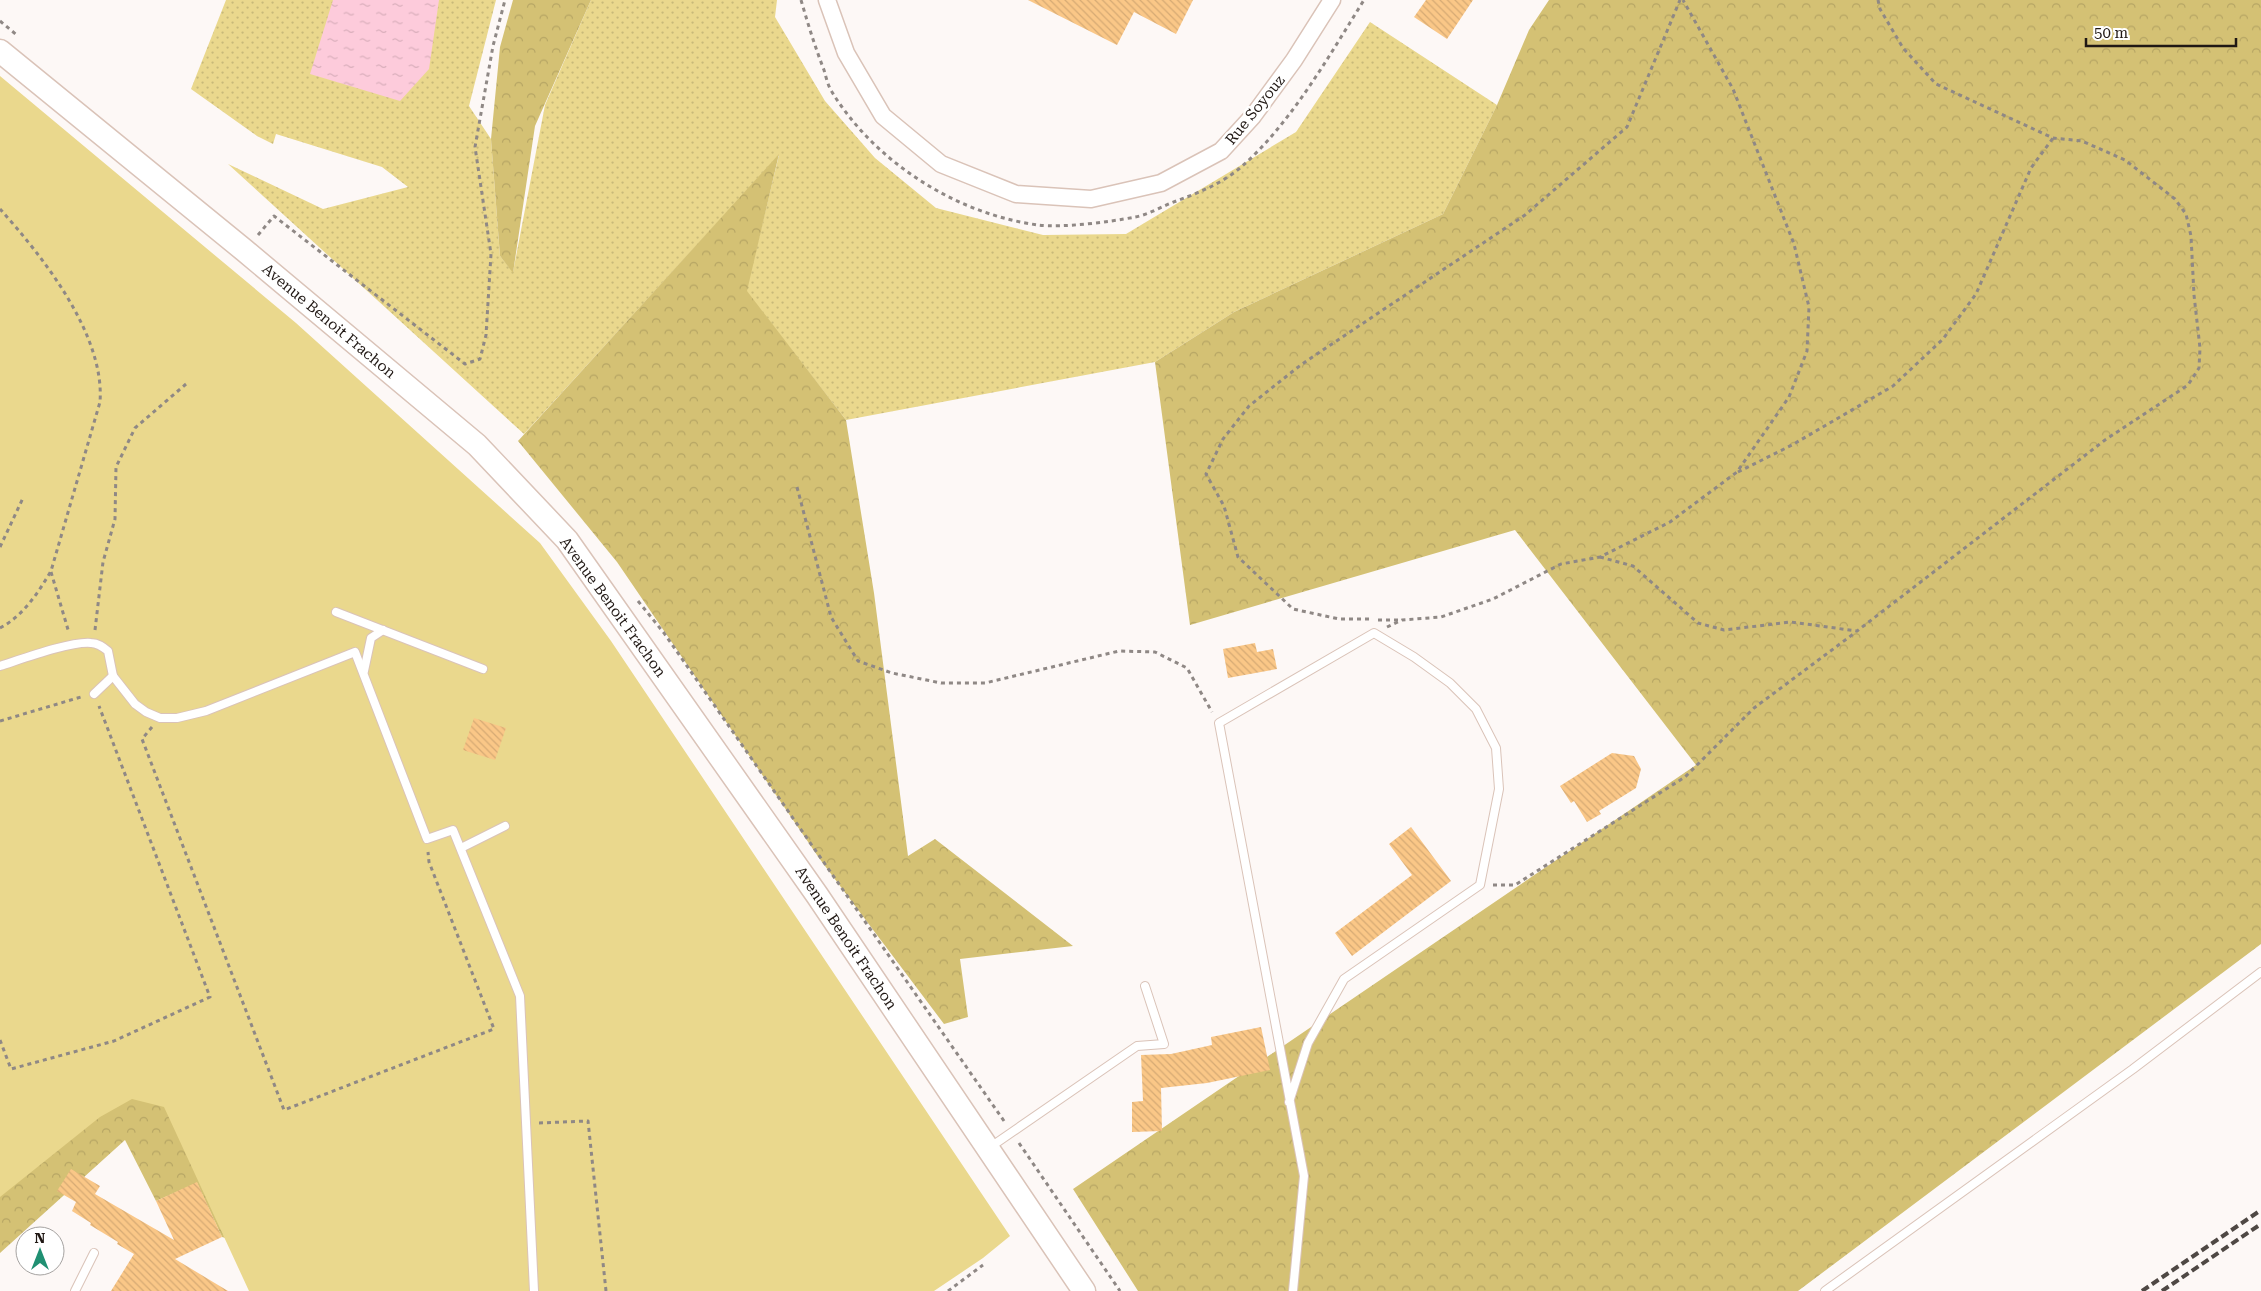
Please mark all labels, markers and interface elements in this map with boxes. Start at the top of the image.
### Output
scale bar [2086,15,2236,47]
text: 50 m [2094,24,2129,42]
street label: Rue Soyouz [1222,72,1288,148]
street label: Avenue Benoit Frachon [259,260,400,382]
street label: Avenue Benoit Frachon [556,533,670,681]
street label: Avenue Benoit Frachon [791,863,901,1013]
north arrow [15,1226,65,1276]
text: N [35,1230,46,1246]

